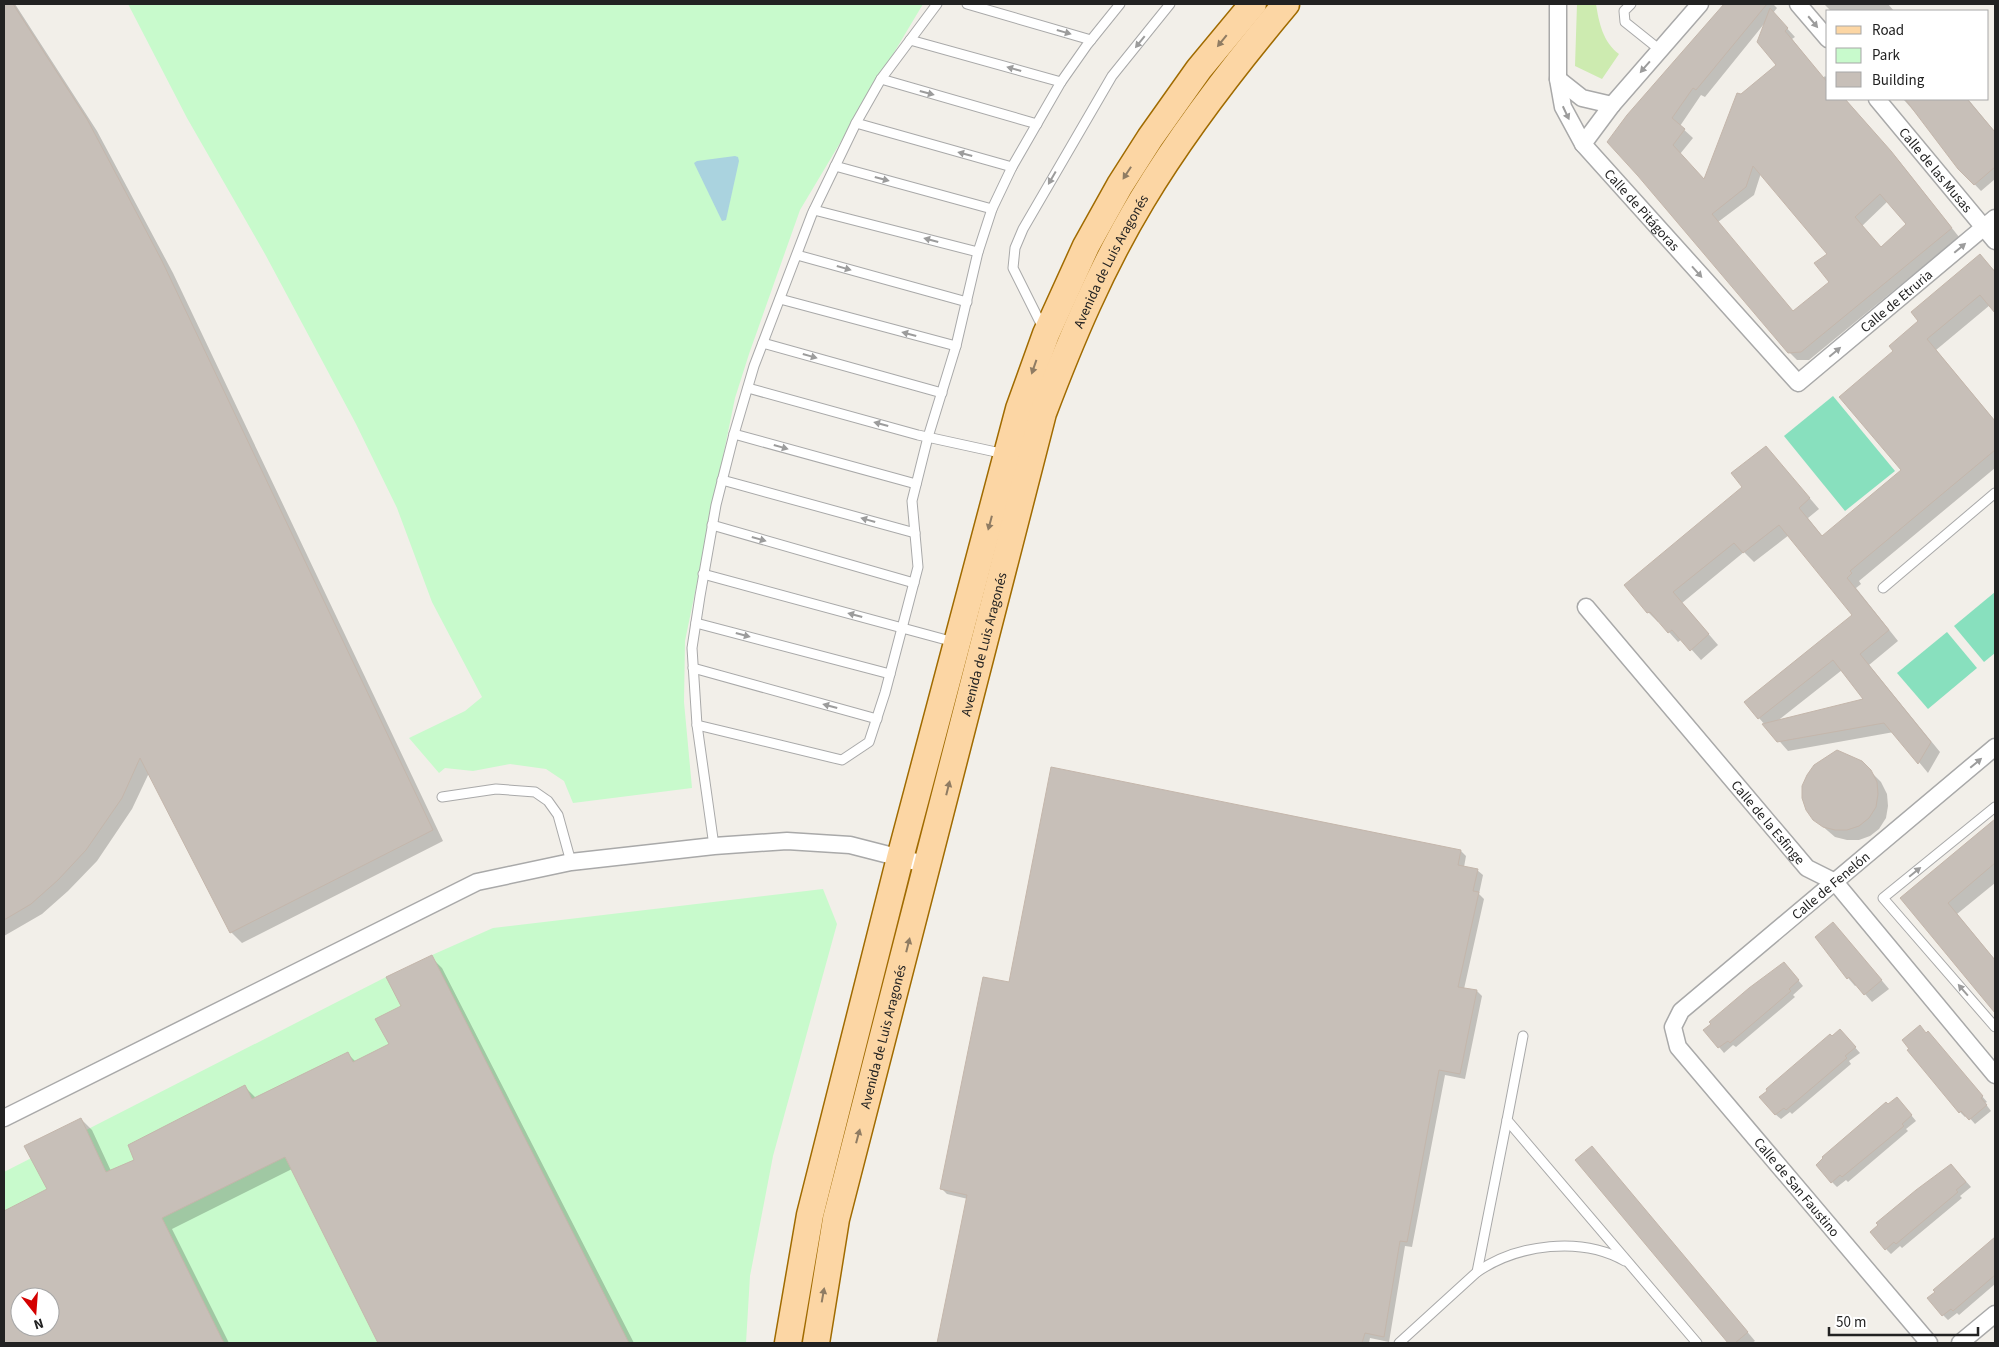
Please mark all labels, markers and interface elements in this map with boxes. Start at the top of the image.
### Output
legend [1826,10,1989,100]
one-way arrow [1807,15,1819,27]
text: Road [1872,20,1904,41]
one-way arrow [1057,28,1072,36]
one-way arrow [1135,35,1145,49]
one-way arrow [1216,35,1228,47]
text: Park [1872,45,1901,66]
one-way arrow [1639,61,1651,73]
one-way arrow [1006,65,1021,73]
text: Building [1872,70,1925,91]
one-way arrow [920,90,935,98]
one-way arrow [1562,106,1570,120]
street label: Calle de las Musas [1894,123,1977,217]
one-way arrow [957,149,972,157]
street label: Calle de Pitágoras [1599,165,1684,256]
one-way arrow [1123,167,1132,180]
one-way arrow [1048,172,1057,185]
one-way arrow [875,175,890,183]
street label: Avenida de Luis Aragonés [1069,191,1154,332]
one-way arrow [923,236,938,244]
one-way arrow [1954,243,1967,254]
one-way arrow [836,264,851,272]
one-way arrow [1691,265,1703,277]
street label: Calle de Etruria [1856,265,1937,338]
one-way arrow [901,330,916,338]
one-way arrow [1829,346,1841,358]
one-way arrow [802,353,817,361]
one-way arrow [1030,359,1037,374]
one-way arrow [873,420,888,428]
one-way arrow [773,443,788,451]
one-way arrow [985,515,993,530]
one-way arrow [861,516,876,524]
one-way arrow [752,535,767,543]
street label: Avenida de Luis Aragonés [956,570,1013,719]
one-way arrow [847,610,862,618]
one-way arrow [736,631,751,639]
one-way arrow [822,702,837,710]
one-way arrow [1969,758,1982,769]
street label: Calle de la Esfinge [1726,776,1809,870]
one-way arrow [944,780,952,795]
street label: Calle de Fenelón [1788,847,1875,925]
one-way arrow [1908,867,1921,878]
one-way arrow [904,938,912,953]
street label: Avenida de Luis Aragonés [856,963,912,1111]
one-way arrow [1958,983,1969,996]
one-way arrow [854,1129,862,1144]
street label: Calle de San Faustino [1749,1134,1844,1242]
north arrow [10,1287,60,1337]
one-way arrow [820,1287,828,1303]
scale bar [1829,1304,1978,1336]
text: 50 m [1836,1312,1866,1333]
text: N [31,1313,46,1334]

